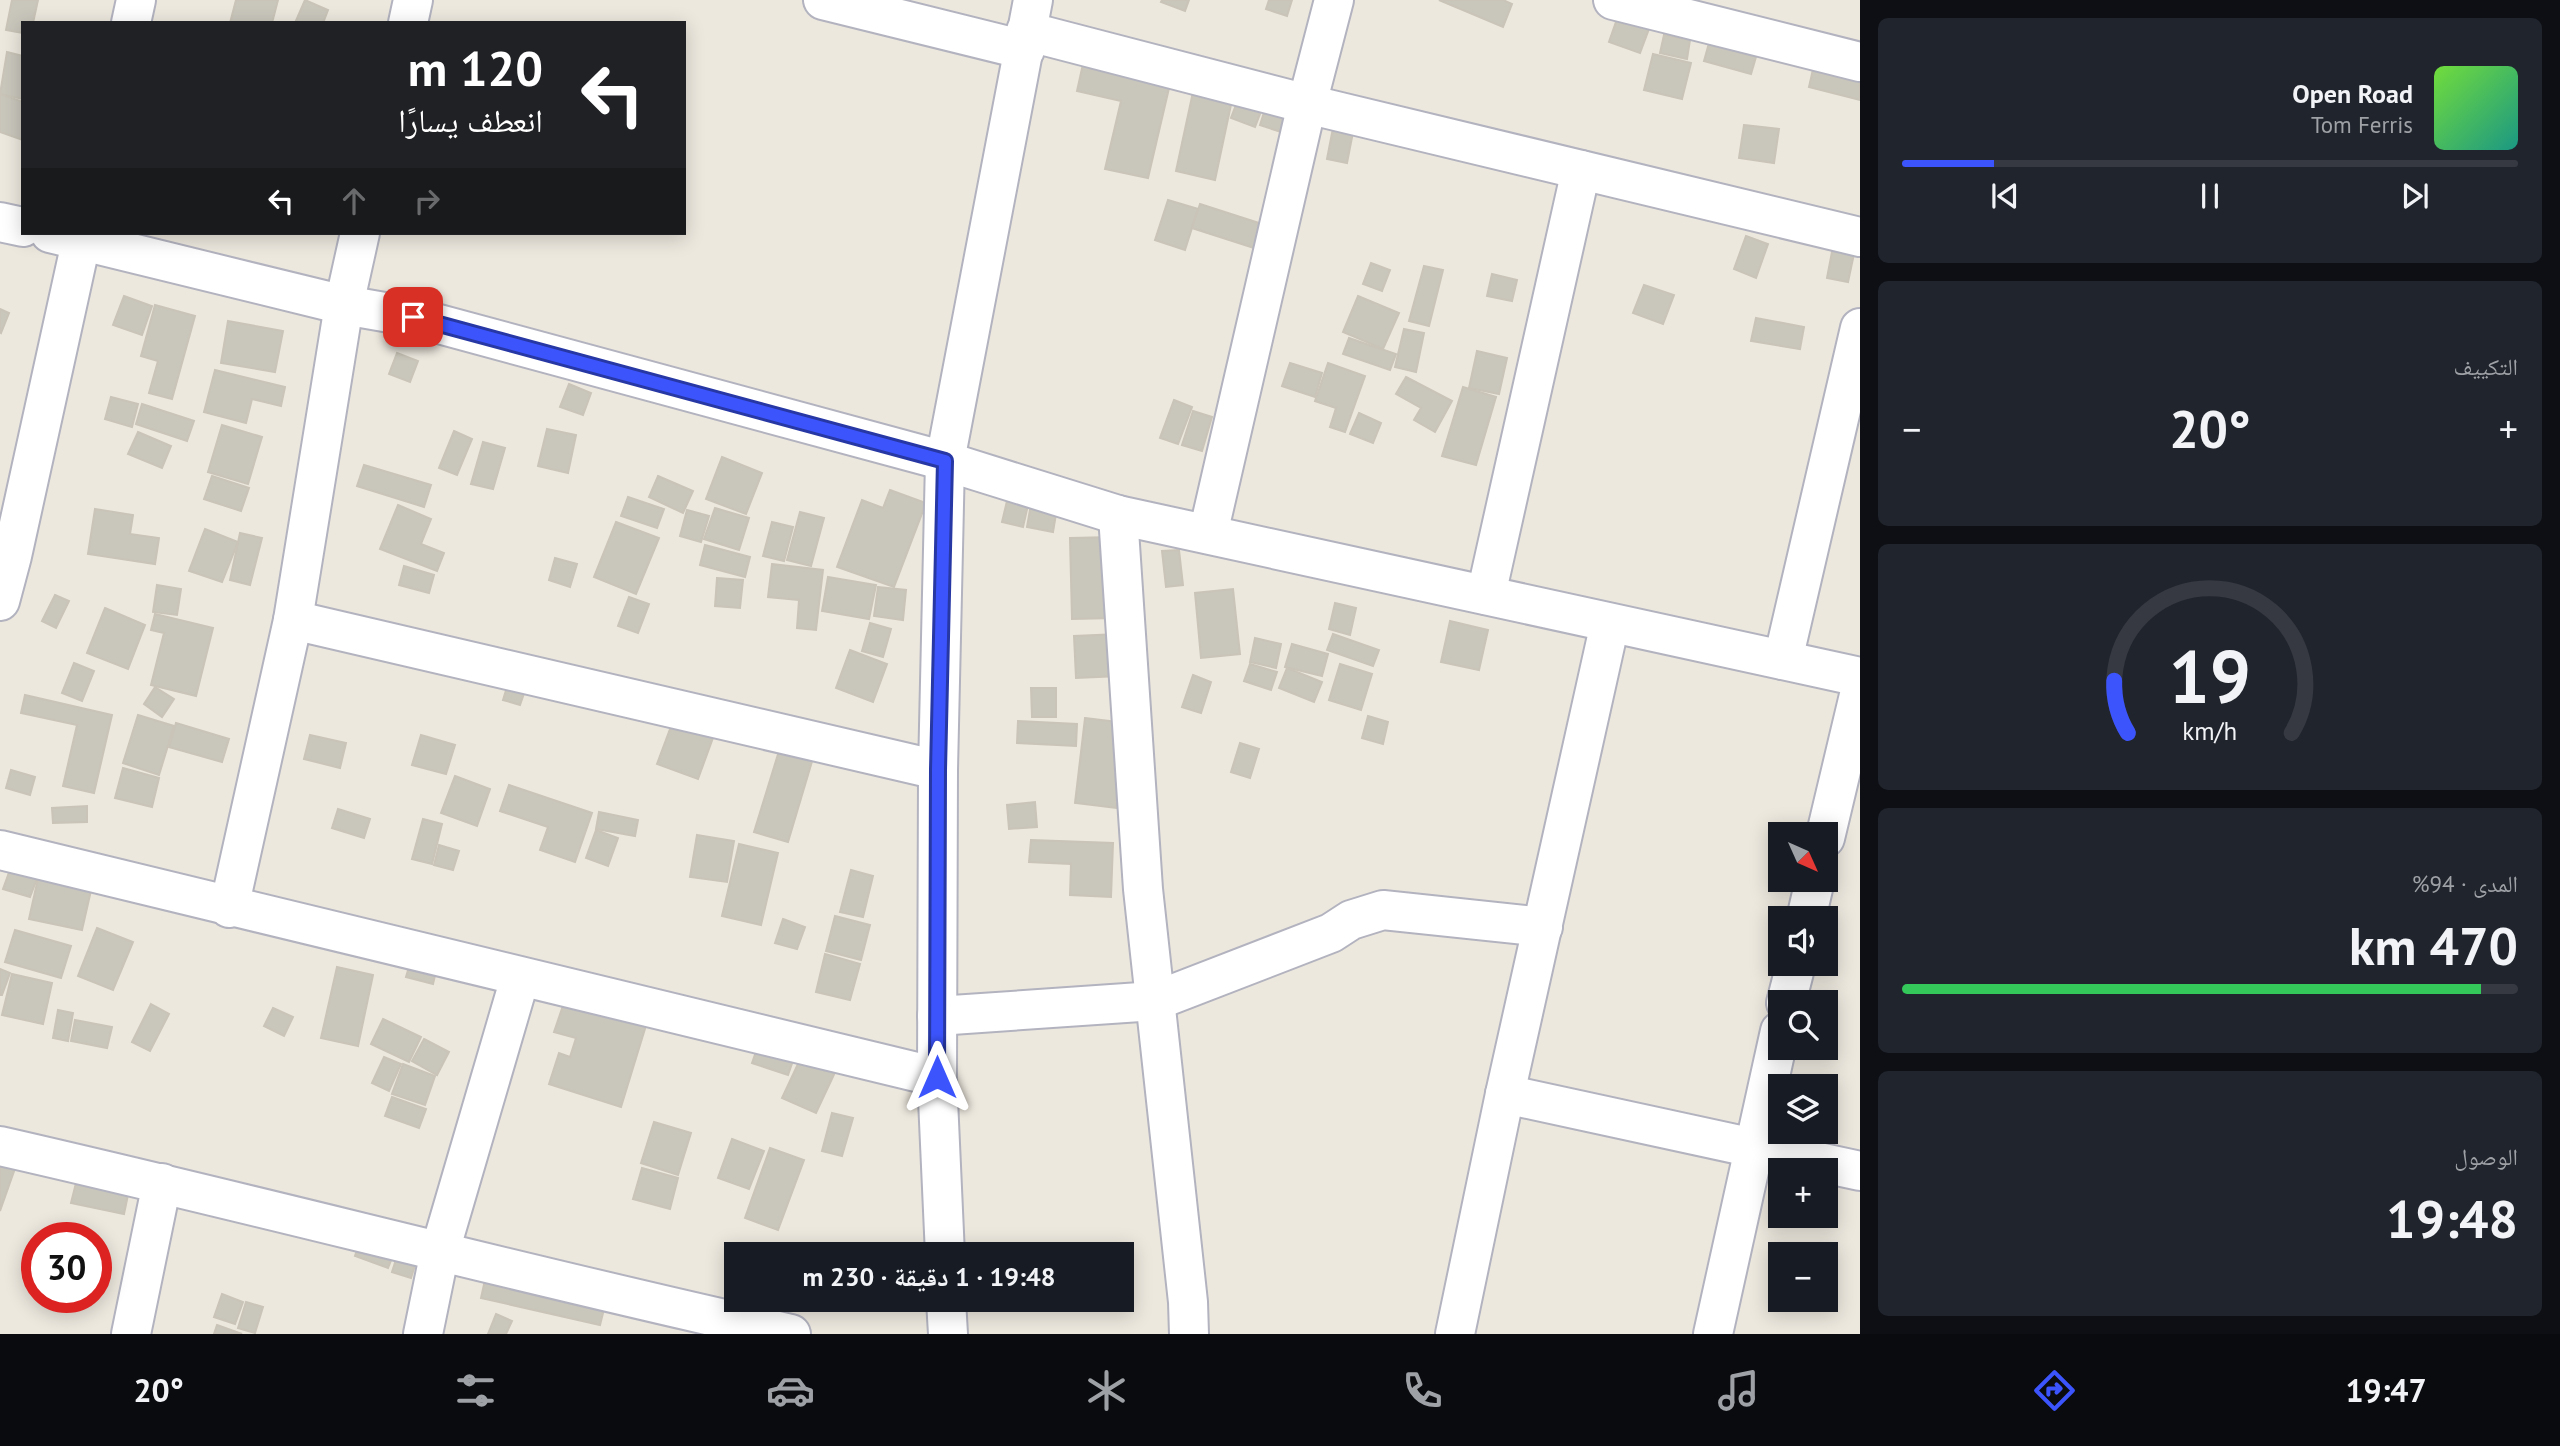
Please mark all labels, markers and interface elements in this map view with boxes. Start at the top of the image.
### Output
text: 120 m [408,36,543,100]
icon: left [567,49,658,140]
text: Open Road [2292,77,2413,110]
text: انعطف يسارًا [398,99,543,141]
text: Tom Ferris [2311,110,2413,139]
icon: previous [1986,177,2024,215]
icon: pause [2191,177,2229,215]
icon: next [2396,177,2434,215]
icon: left [262,182,300,220]
icon: ahead [335,182,373,220]
icon: right [408,182,446,220]
pin [383,287,443,347]
icon: arrive [394,298,432,336]
text: التكييف [2453,352,2518,381]
text: 20° [2169,395,2251,462]
text: − [1902,404,1921,453]
text: + [2499,404,2518,453]
text: 19 [2169,629,2251,723]
text: km/h [2183,715,2237,747]
north arrow [1768,822,1838,892]
map controls [1768,822,1838,1312]
text: المدى · 94% [2412,869,2518,898]
button: sound [1768,906,1838,976]
text: 470 km [2349,912,2518,979]
button: search [1768,990,1838,1060]
position arrow [900,1040,974,1114]
button: layers [1768,1074,1838,1144]
text: الوصول [2454,1142,2518,1171]
button: + [1768,1158,1838,1228]
text: 19:48 [2386,1185,2518,1252]
speed limit sign: 30 [21,1222,112,1313]
button: − [1768,1242,1838,1312]
text: 19:48 · 1 دقيقة · 230 m [802,1260,1056,1293]
icon: filters [451,1366,500,1415]
icon: car [766,1366,815,1415]
icon: climate [1082,1366,1131,1415]
icon: phone [1398,1366,1447,1415]
icon: music [1714,1366,1763,1415]
icon: directions [2030,1366,2079,1415]
text: 20° [133,1369,184,1411]
text: 19:47 [2345,1369,2427,1411]

